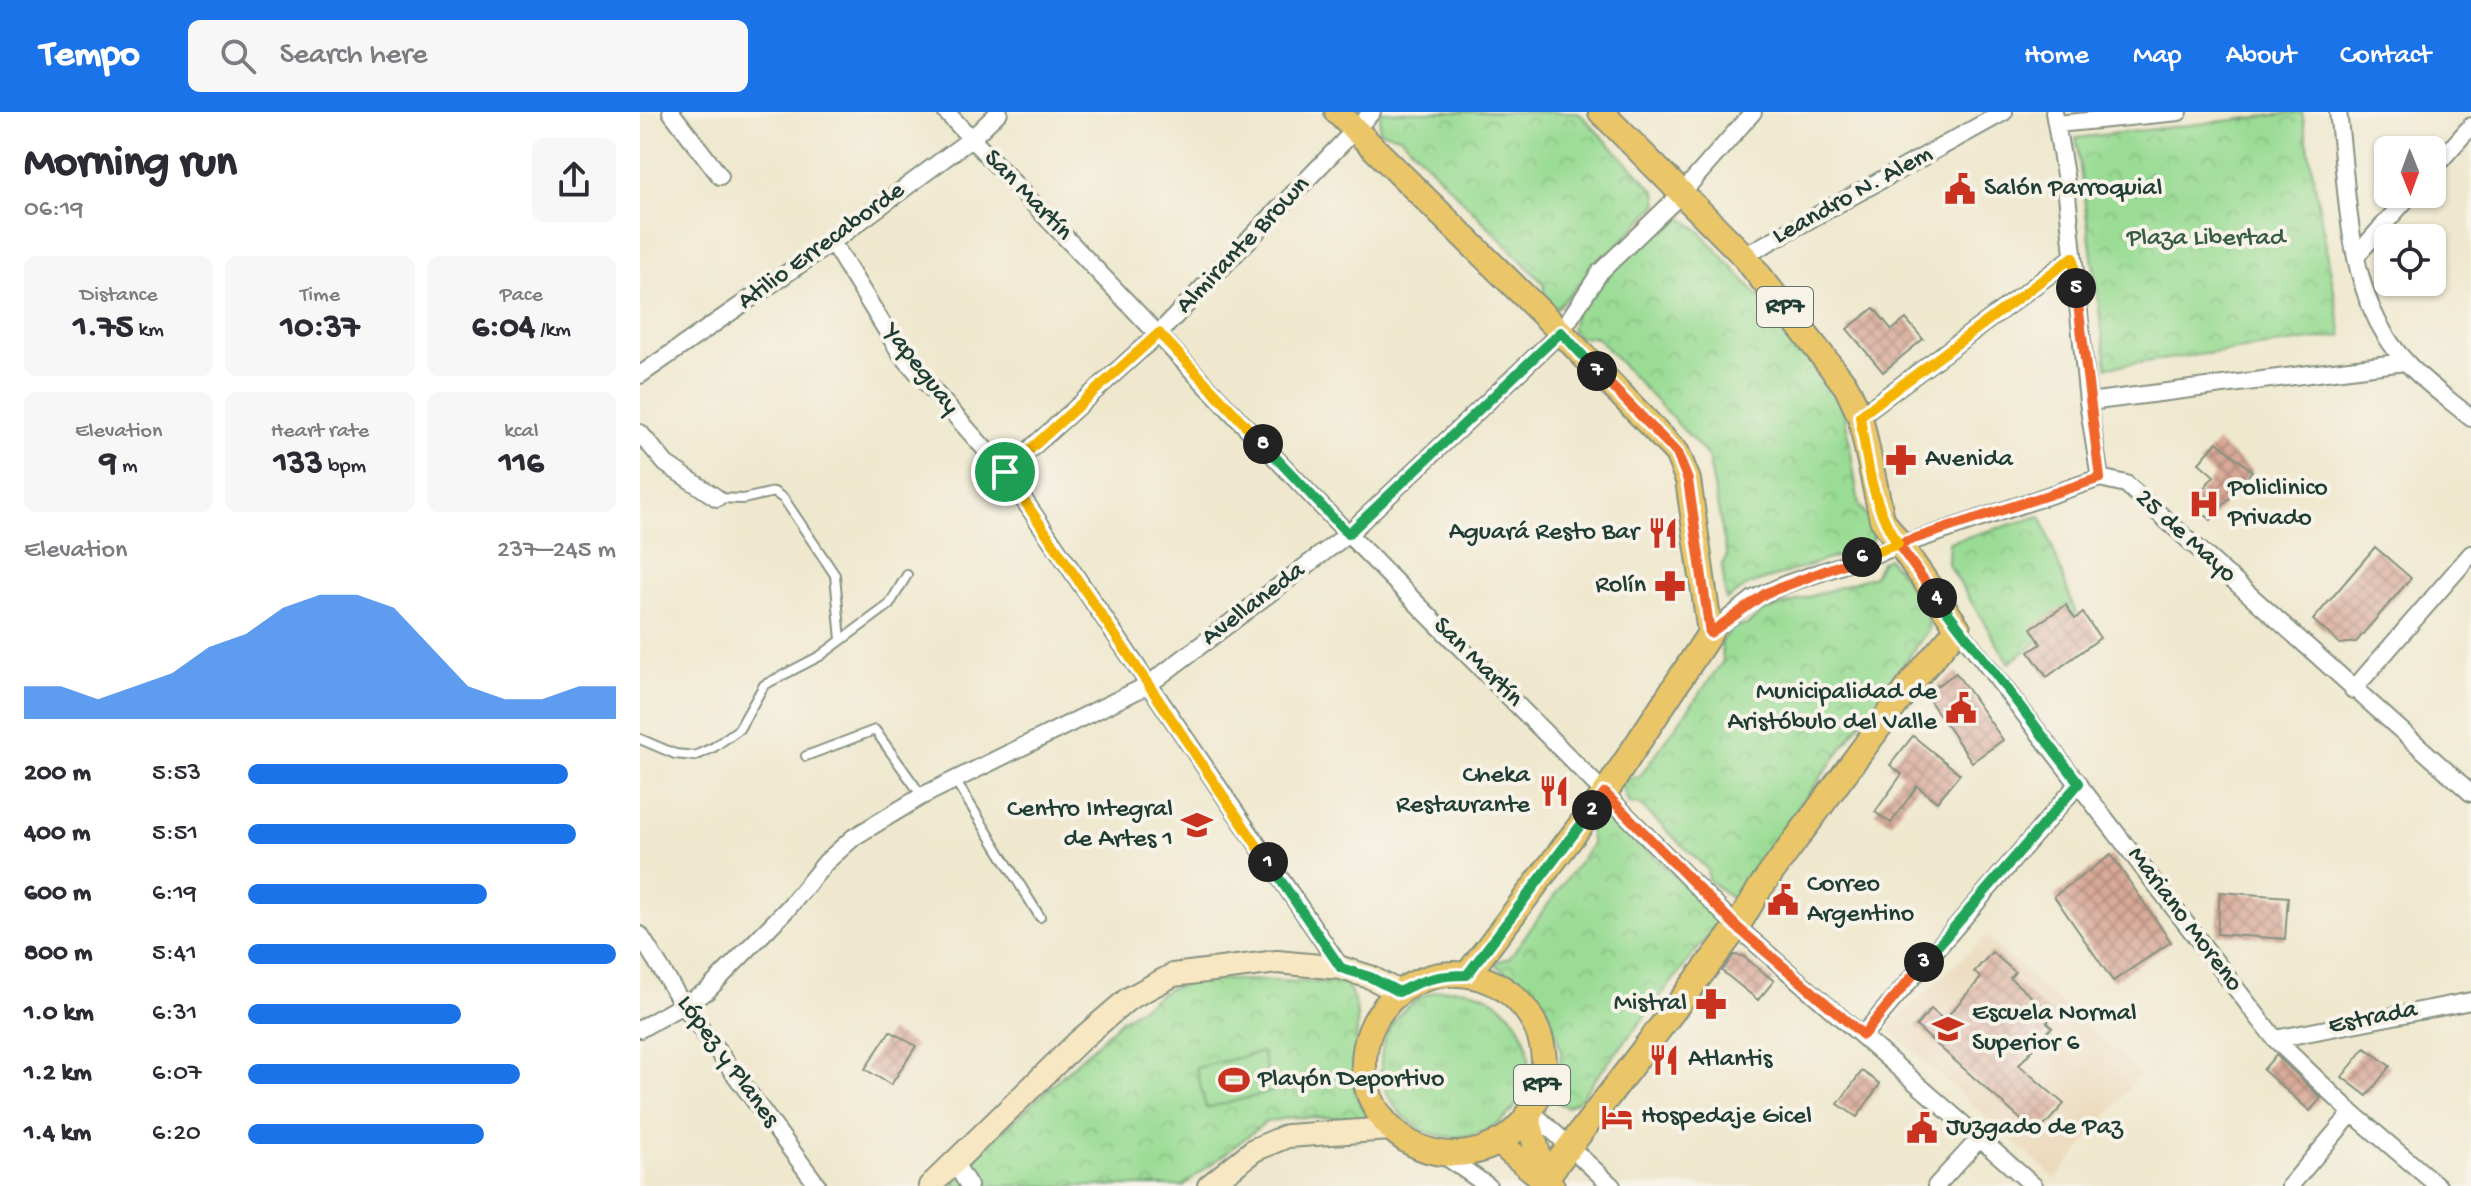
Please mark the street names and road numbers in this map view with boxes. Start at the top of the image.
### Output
street label: Leandro N. Alem [1768,139,1938,253]
street label: San Martín [976,144,1079,249]
street label: Almirante Brown [1170,170,1318,321]
street label: Atilio Errecaborde [732,176,912,318]
road number: RP7 [1757,287,1813,327]
street label: Yapeguay [874,317,965,422]
street label: 25 de Mayo [2128,483,2242,591]
street label: Avellaneda [1196,555,1313,654]
street label: San Martín [1425,611,1529,715]
street label: Mariano Moreno [2119,841,2249,999]
street label: López y Planes [669,990,786,1135]
street label: Estrada [2326,995,2422,1043]
road number: RP7 [1514,1065,1570,1105]

